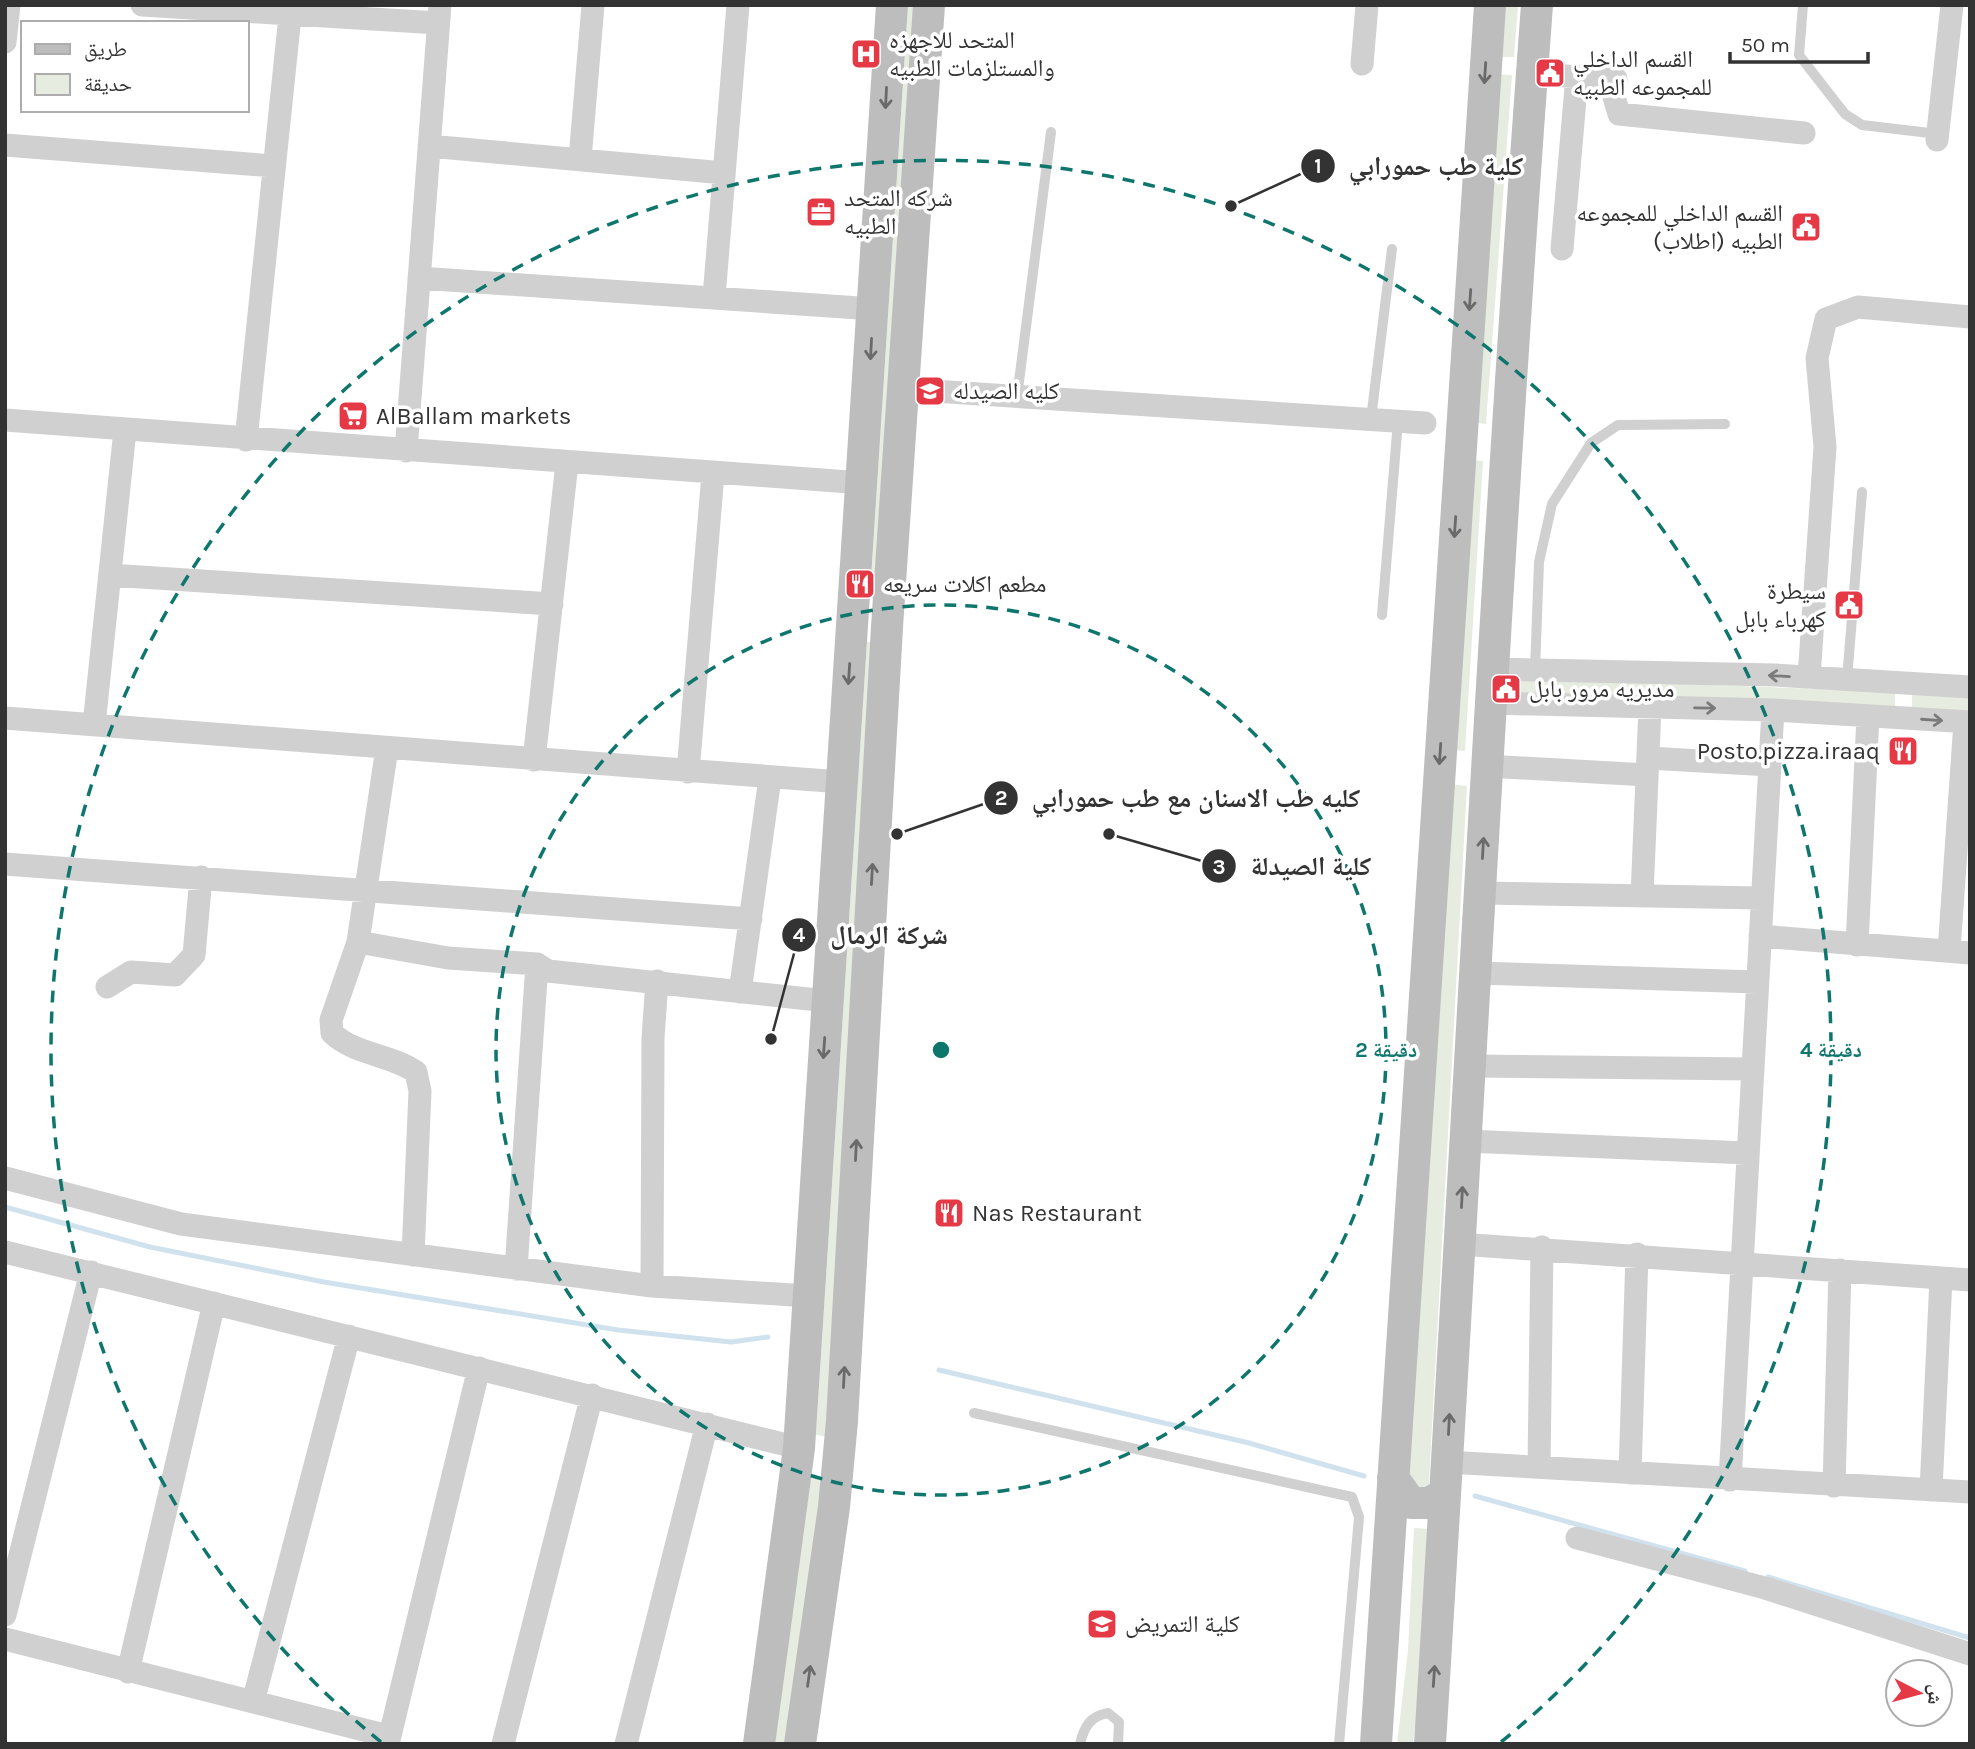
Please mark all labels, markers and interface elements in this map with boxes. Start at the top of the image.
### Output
legend [21,21,248,112]
scale bar [1730,21,1868,65]
place label: المتحد للاجهزه والمستلزمات الطبيه [889,26,1055,82]
text: 50 m [1741,33,1790,57]
text: طريق [84,37,127,62]
hospital icon: المتحد للاجهزه والمستلزمات الطبيه [849,37,883,71]
place label: القسم الداخلي للمجموعه الطبيه [1573,45,1712,101]
public building icon: القسم الداخلي للمجموعه الطبيه [1533,56,1567,90]
one-way arrow [1479,62,1492,85]
text: حديقة [84,72,132,96]
one-way arrow [880,86,893,109]
callout: كلية طب حمورابي [1300,142,1537,189]
text: كلية طب حمورابي [1349,151,1524,186]
text: 1 [1314,154,1322,178]
place label: شركه المتحد الطبيه [844,184,953,240]
office icon: شركه المتحد الطبيه [804,195,838,229]
place label: القسم الداخلي للمجموعه الطبيه (اطلاب) [1576,199,1783,255]
public building icon: القسم الداخلي للمجموعه الطبيه (اطلاب) [1789,210,1823,244]
one-way arrow [1463,289,1476,311]
one-way arrow [864,338,877,360]
school or university icon: كليه الصيدله [913,374,947,408]
place label: كليه الصيدله [953,377,1059,405]
supermarket icon: AlBallam markets [336,399,370,433]
place label: AlBallam markets [376,402,571,430]
one-way arrow [1448,516,1461,539]
restaurant icon: مطعم اكلات سريعه [843,567,877,601]
place label: مطعم اكلات سريعه [883,570,1046,600]
place label: سيطرة كهرباء بابل [1735,577,1826,633]
public building icon: سيطرة كهرباء بابل [1832,588,1866,622]
one-way arrow [842,662,855,685]
one-way arrow [1768,669,1791,682]
public building icon: مديريه مرور بابل [1489,672,1523,706]
place label: مديريه مرور بابل [1529,675,1674,703]
one-way arrow [1693,701,1716,715]
one-way arrow [1921,713,1944,726]
restaurant icon: Posto.pizza.iraaq [1886,734,1920,768]
place label: Posto.pizza.iraaq [1697,737,1880,765]
one-way arrow [1433,743,1446,765]
callout: كليه طب الاسنان مع طب حمورابي [983,774,1375,821]
text: كليه طب الاسنان مع طب حمورابي [1032,783,1361,818]
text: 2 [995,786,1007,810]
one-way arrow [1477,837,1490,859]
callout: كلية الصيدلة [1202,843,1385,890]
text: كلية الصيدلة [1251,851,1372,882]
text: 3 [1212,855,1226,879]
one-way arrow [866,863,879,886]
callout: شركة الرمال [782,911,962,958]
text: شركة الرمال [830,920,948,951]
text: 4 [793,923,806,947]
one-way arrow [817,1036,830,1059]
centre of rings [929,1038,953,1062]
text: 2 دقيقة [1355,1038,1417,1062]
text: 4 دقيقة [1800,1038,1862,1062]
one-way arrow [850,1139,863,1162]
one-way arrow [1456,1186,1469,1209]
restaurant icon: Nas Restaurant [932,1196,966,1230]
place label: Nas Restaurant [972,1199,1142,1227]
one-way arrow [837,1366,850,1389]
one-way arrow [1443,1413,1456,1436]
school or university icon: كلية التمريض [1085,1607,1119,1641]
place label: كلية التمريض [1125,1610,1240,1638]
north arrow [1884,1658,1954,1728]
one-way arrow [803,1665,816,1688]
one-way arrow [1428,1665,1441,1687]
text: ش [1923,1683,1947,1706]

